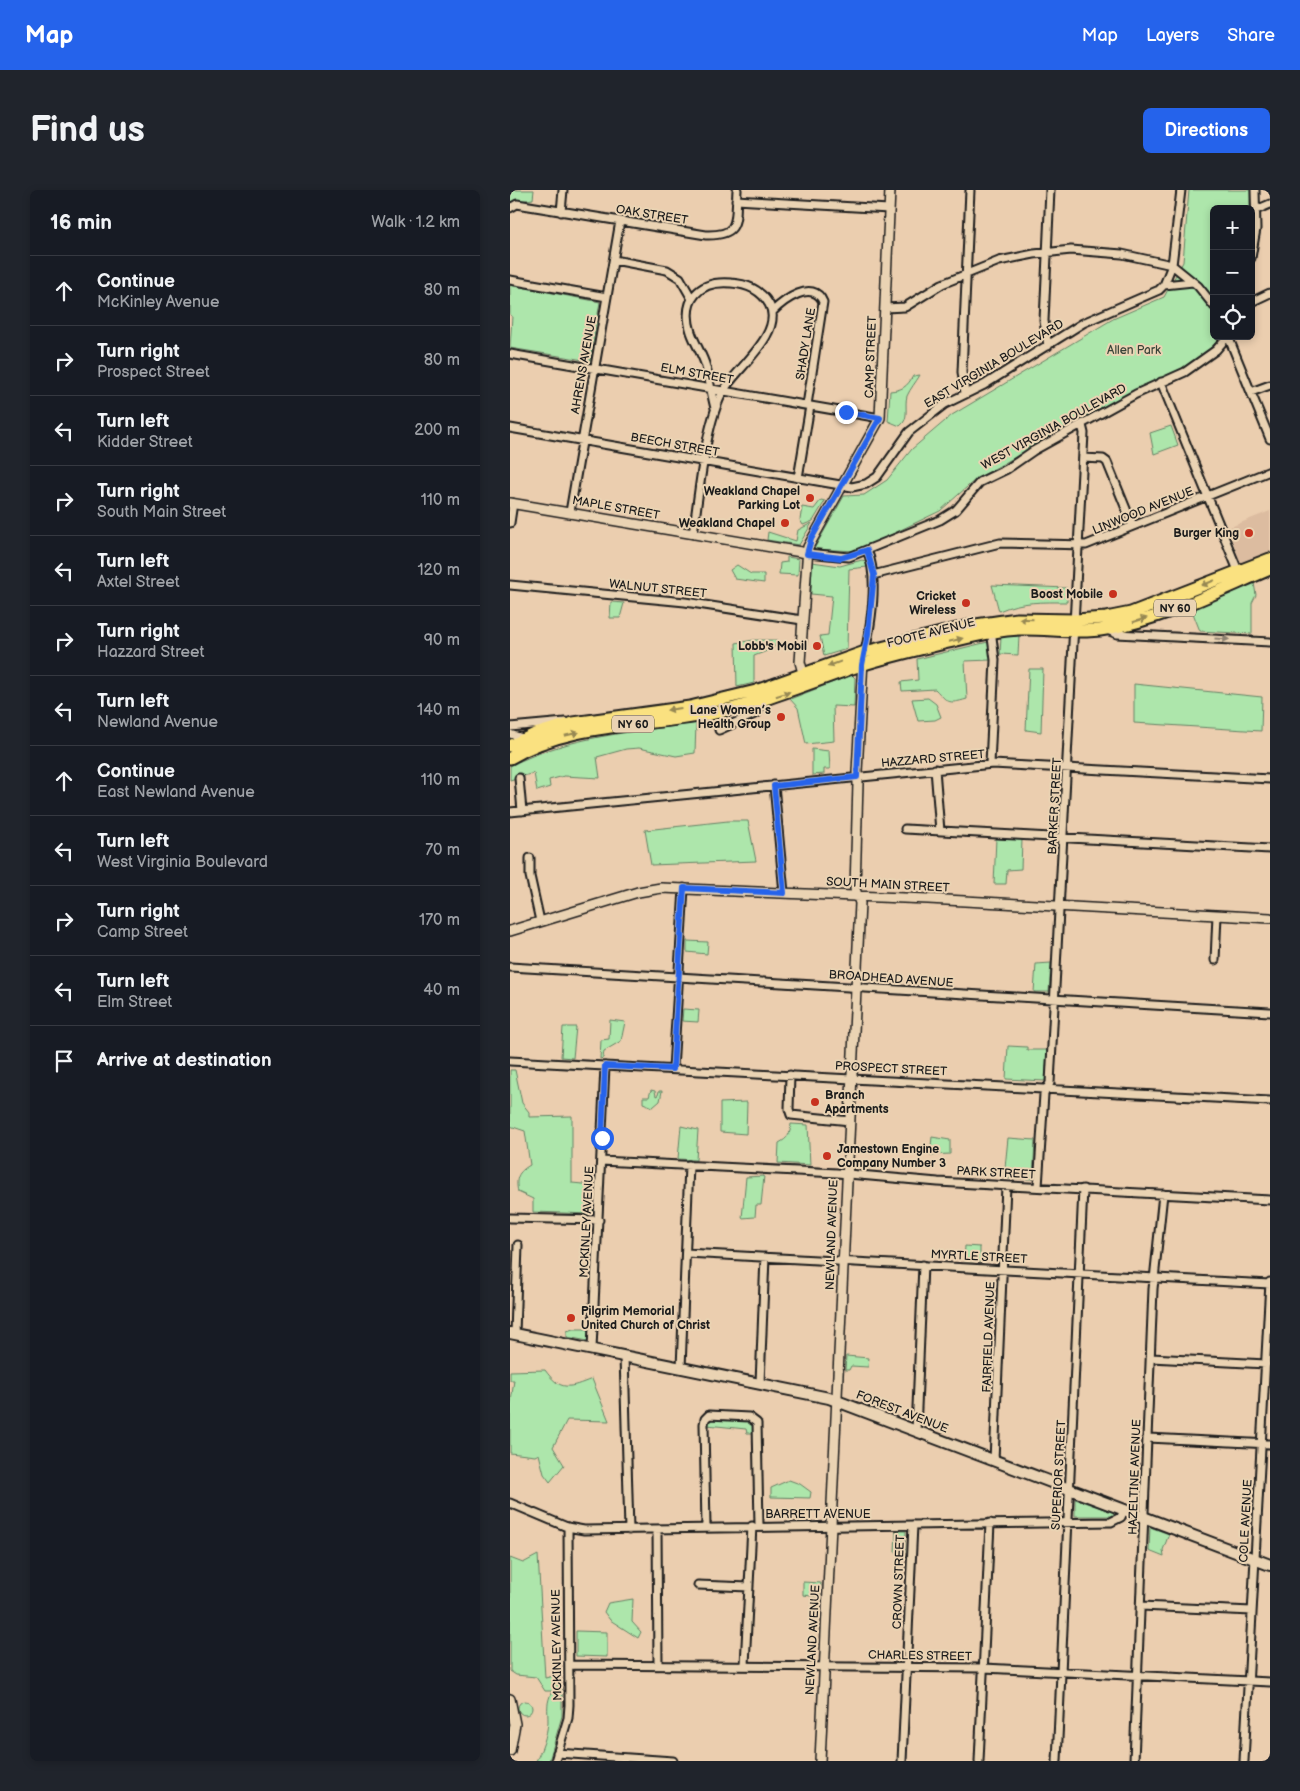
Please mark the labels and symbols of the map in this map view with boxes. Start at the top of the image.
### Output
street label: OAK STREET [615,202,690,228]
street label: SHADY LANE [793,307,819,381]
street label: AHRENS AVENUE [568,315,600,415]
street label: CAMP STREET [862,315,880,399]
street label: EAST VIRGINIA BOULEVARD [922,316,1067,412]
park label: Allen Park [1107,343,1161,358]
street label: ELM STREET [659,360,736,388]
street label: WEST VIRGINIA BOULEVARD [979,381,1129,473]
route end [835,401,858,424]
street label: BEECH STREET [629,430,721,460]
place label: Weakland Chapel Parking Lot [704,484,800,513]
street label: LINWOOD AVENUE [1090,484,1196,538]
marker: Weakland Chapel Parking Lot [804,492,816,504]
street label: MAPLE STREET [571,493,662,523]
place label: Weakland Chapel [679,516,775,531]
marker: Weakland Chapel [779,517,791,529]
place label: Burger King [1173,526,1239,541]
marker: Burger King [1243,527,1255,539]
street label: WALNUT STREET [608,576,708,602]
one-way arrow [1201,580,1216,588]
place label: Boost Mobile [1031,587,1103,602]
marker: Boost Mobile [1107,588,1119,600]
place label: Cricket Wireless [909,589,956,618]
marker: Cricket Wireless [960,597,972,609]
road number: NY 60 [1154,599,1196,616]
street label: FOOTE AVENUE [885,615,977,651]
one-way arrow [1018,615,1034,623]
one-way arrow [1133,616,1148,624]
one-way arrow [948,636,963,644]
one-way arrow [1214,636,1230,644]
place label: Lobb's Mobil [738,639,807,654]
marker: Lobb's Mobil [811,640,823,652]
one-way arrow [826,660,841,668]
one-way arrow [776,690,791,697]
place label: Lane Women’s Health Group [690,703,771,732]
one-way arrow [665,705,681,713]
marker: Lane Women’s Health Group [775,711,787,723]
road number: NY 60 [612,716,654,732]
one-way arrow [564,730,579,738]
street label: HAZZARD STREET [880,747,986,771]
street label: BARKER STREET [1045,756,1065,855]
street label: SOUTH MAIN STREET [826,874,951,896]
street label: BROADHEAD AVENUE [828,967,954,991]
street label: PROSPECT STREET [835,1059,948,1079]
place label: Branch Apartments [824,1088,889,1117]
marker: Branch Apartments [809,1096,821,1108]
route start [591,1127,614,1150]
place label: Jamestown Engine Company Number 3 [837,1142,946,1171]
marker: Jamestown Engine Company Number 3 [821,1150,833,1162]
street label: PARK STREET [956,1163,1037,1183]
street label: MCKINLEY AVENUE [577,1166,597,1278]
street label: NEWLAND AVENUE [823,1179,841,1290]
street label: MYRTLE STREET [930,1247,1028,1267]
street label: FAIRFIELD AVENUE [980,1281,998,1393]
place label: Pilgrim Memorial United Church of Christ [581,1304,710,1333]
marker: Pilgrim Memorial United Church of Christ [565,1312,577,1324]
street label: FOREST AVENUE [854,1388,950,1437]
street label: SUPERIOR STREET [1049,1419,1069,1530]
street label: HAZELTINE AVENUE [1125,1419,1145,1535]
street label: COLE AVENUE [1236,1479,1256,1563]
street label: BARRETT AVENUE [765,1507,871,1522]
street label: CROWN STREET [890,1534,908,1630]
street label: NEWLAND AVENUE [803,1584,823,1696]
street label: MCKINLEY AVENUE [549,1589,565,1701]
street label: CHARLES STREET [868,1648,973,1664]

